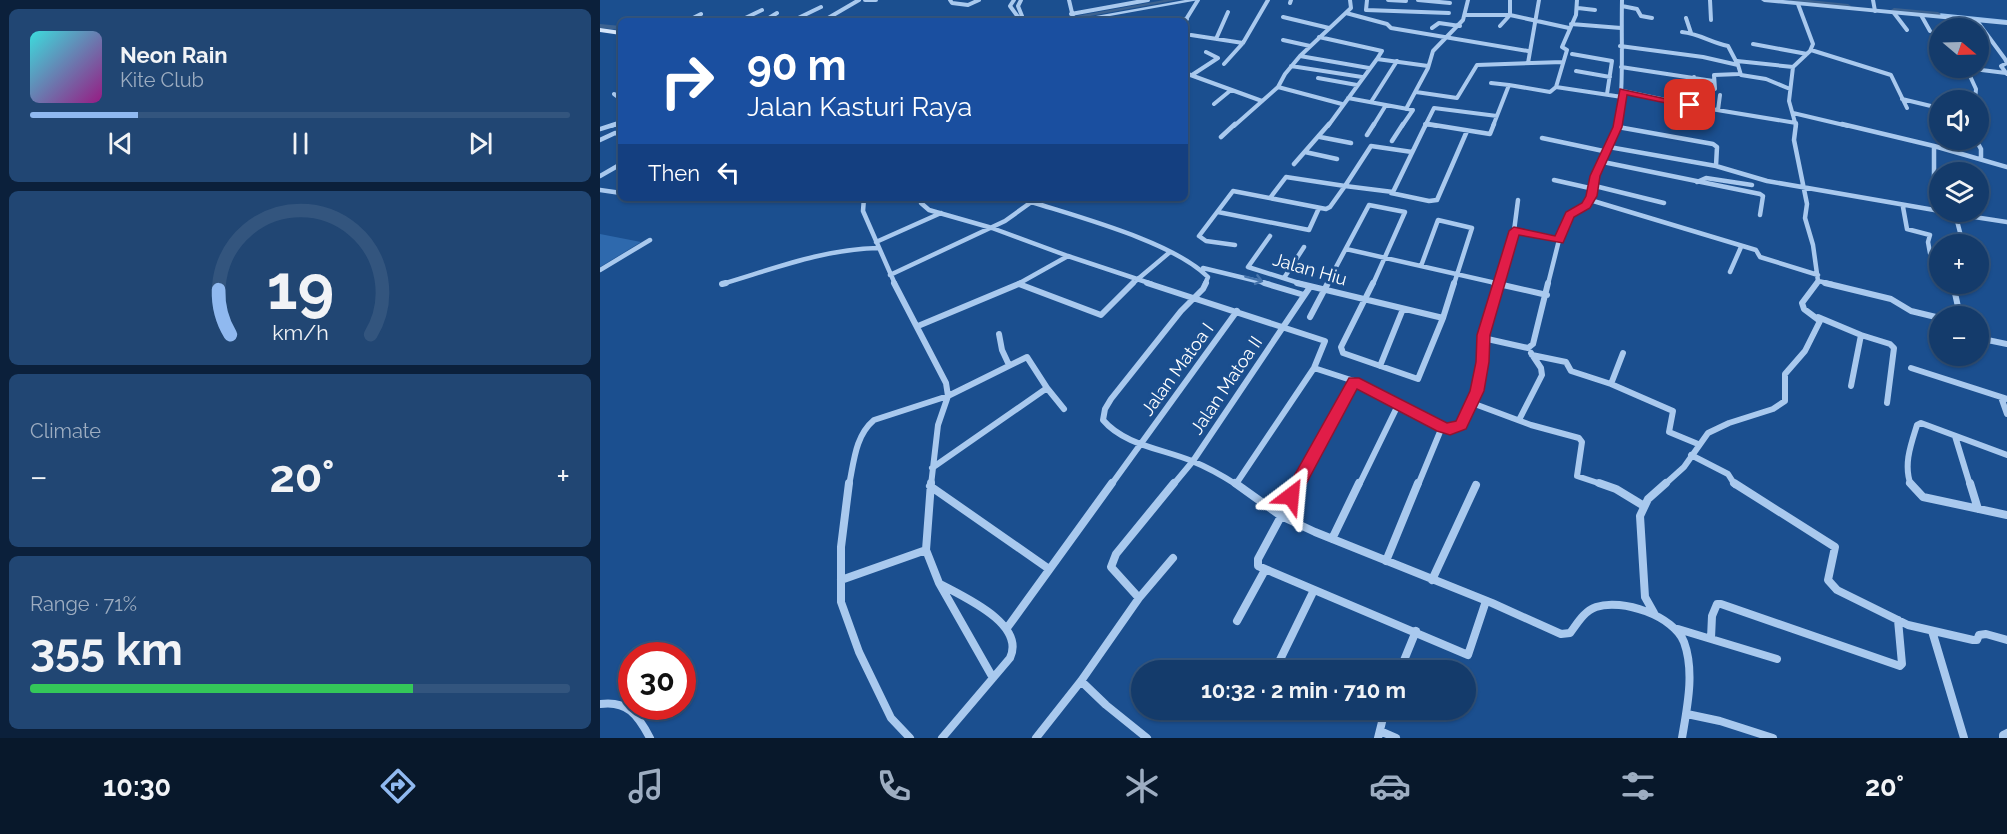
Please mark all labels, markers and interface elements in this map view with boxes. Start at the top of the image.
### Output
north arrow [1929,18,1989,78]
map controls [1929,18,1989,366]
text: 90 m [747,41,847,90]
text: Neon Rain [120,42,228,68]
icon: right [648,42,726,120]
text: Kite Club [120,68,204,92]
pin [1664,79,1715,130]
icon: arrive [1673,88,1706,121]
button: sound [1929,90,1989,150]
text: Jalan Kasturi Raya [747,91,972,122]
icon: previous [104,127,137,160]
icon: pause [284,127,317,160]
icon: next [464,127,497,160]
icon: left [712,156,745,189]
text: Then [648,160,700,186]
button: layers [1929,162,1989,222]
button: + [1929,234,1989,294]
street label: Jalan Hiu [1271,248,1349,290]
text: 19 [266,250,334,324]
one-way arrow [1244,274,1263,286]
button: − [1929,306,1989,366]
street label: Jalan Matoa I [1136,319,1218,419]
text: km/h [272,320,328,345]
street label: Jalan Matoa II [1186,332,1266,438]
text: Climate [30,419,101,443]
text: 20° [269,450,335,503]
text: − [30,457,48,496]
text: + [556,457,570,496]
position arrow [1259,464,1323,528]
text: Range · 71% [30,592,137,616]
text: 355 km [30,623,183,676]
speed limit sign: 30 [618,642,696,720]
text: 10:32 · 2 min · 710 m [1201,677,1406,703]
icon: directions [377,765,419,807]
icon: music [625,765,667,807]
icon: phone [873,765,915,807]
icon: climate [1121,765,1163,807]
icon: car [1369,765,1411,807]
icon: filters [1617,765,1659,807]
text: 10:30 [103,771,171,802]
text: 20° [1865,771,1904,802]

